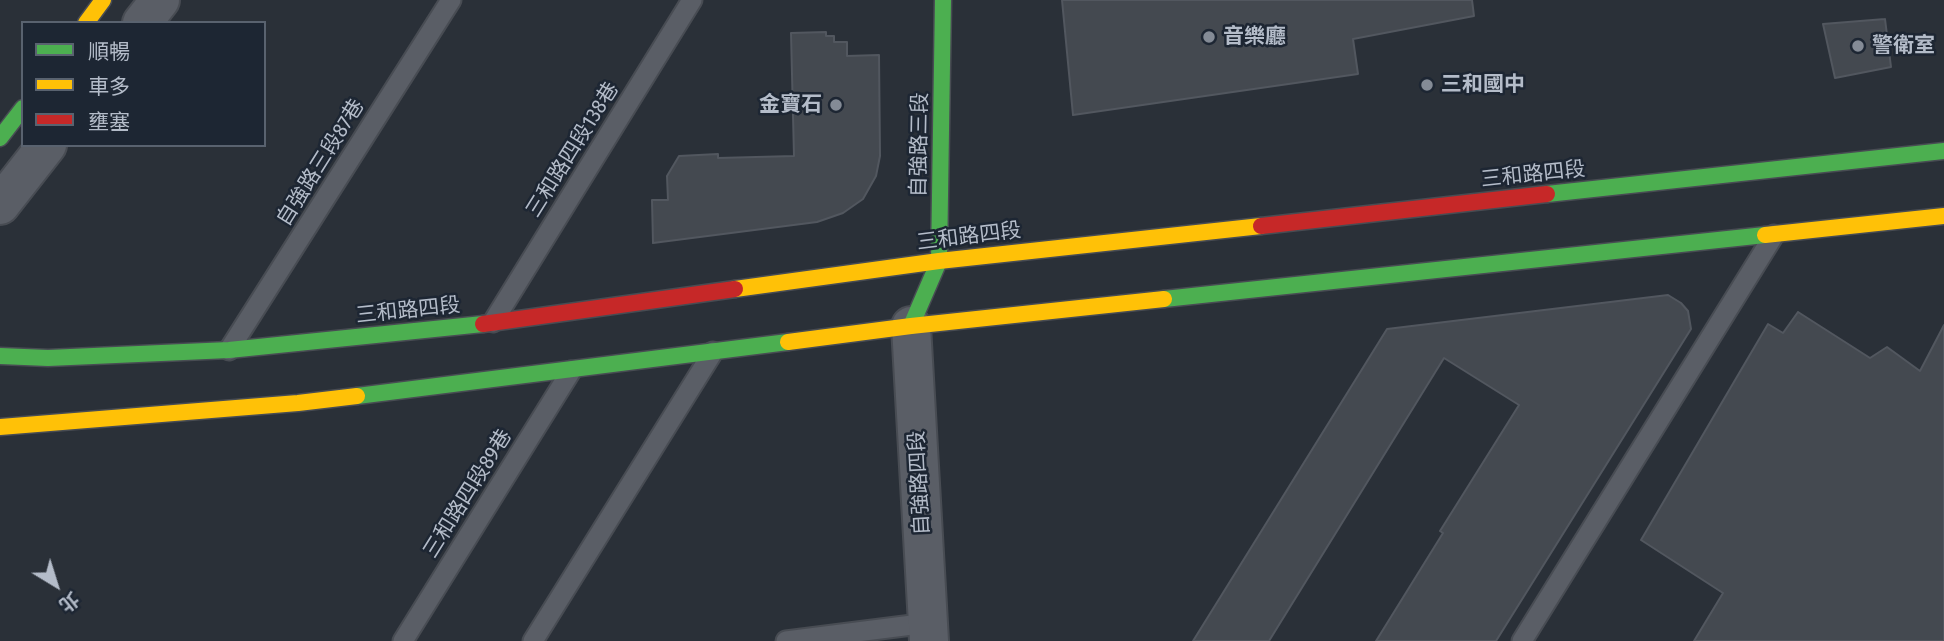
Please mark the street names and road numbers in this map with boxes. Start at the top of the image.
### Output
street label: 三和路四段138巷 [521,78,625,222]
street label: 自強路三段 [906,92,934,198]
street label: 自強路三段87巷 [272,95,370,231]
street label: 三和路四段 [1479,157,1587,193]
street label: 三和路四段 [915,218,1023,256]
street label: 三和路四段 [354,293,462,329]
street label: 三和路四段89巷 [419,425,517,563]
street label: 自強路四段 [905,430,935,536]

